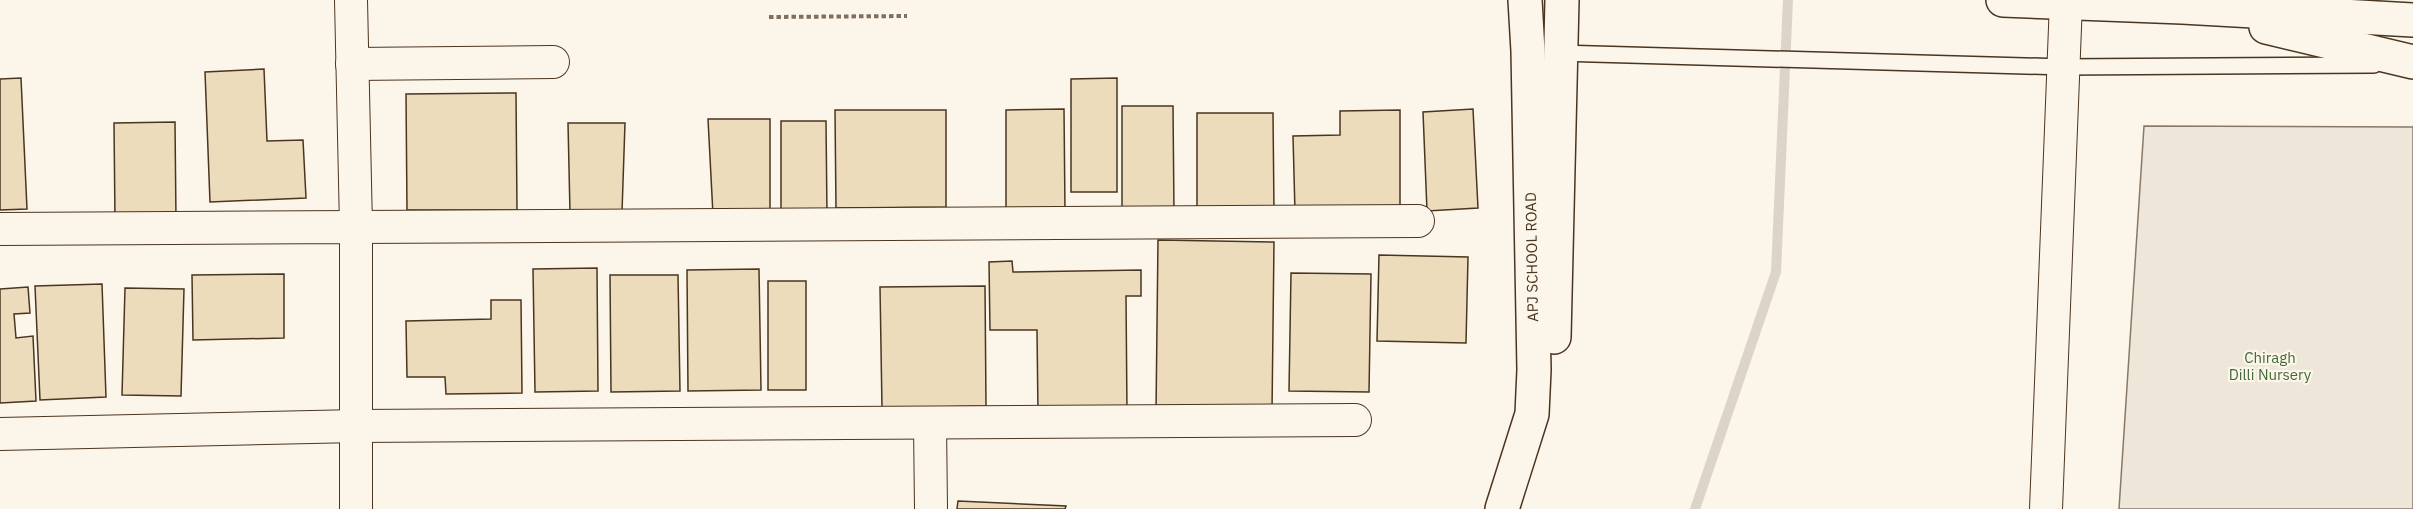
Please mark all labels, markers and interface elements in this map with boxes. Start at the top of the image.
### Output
street label: APJ SCHOOL ROAD [1521,192,1542,322]
park label: Chiragh Dilli Nursery [2229,348,2312,384]

